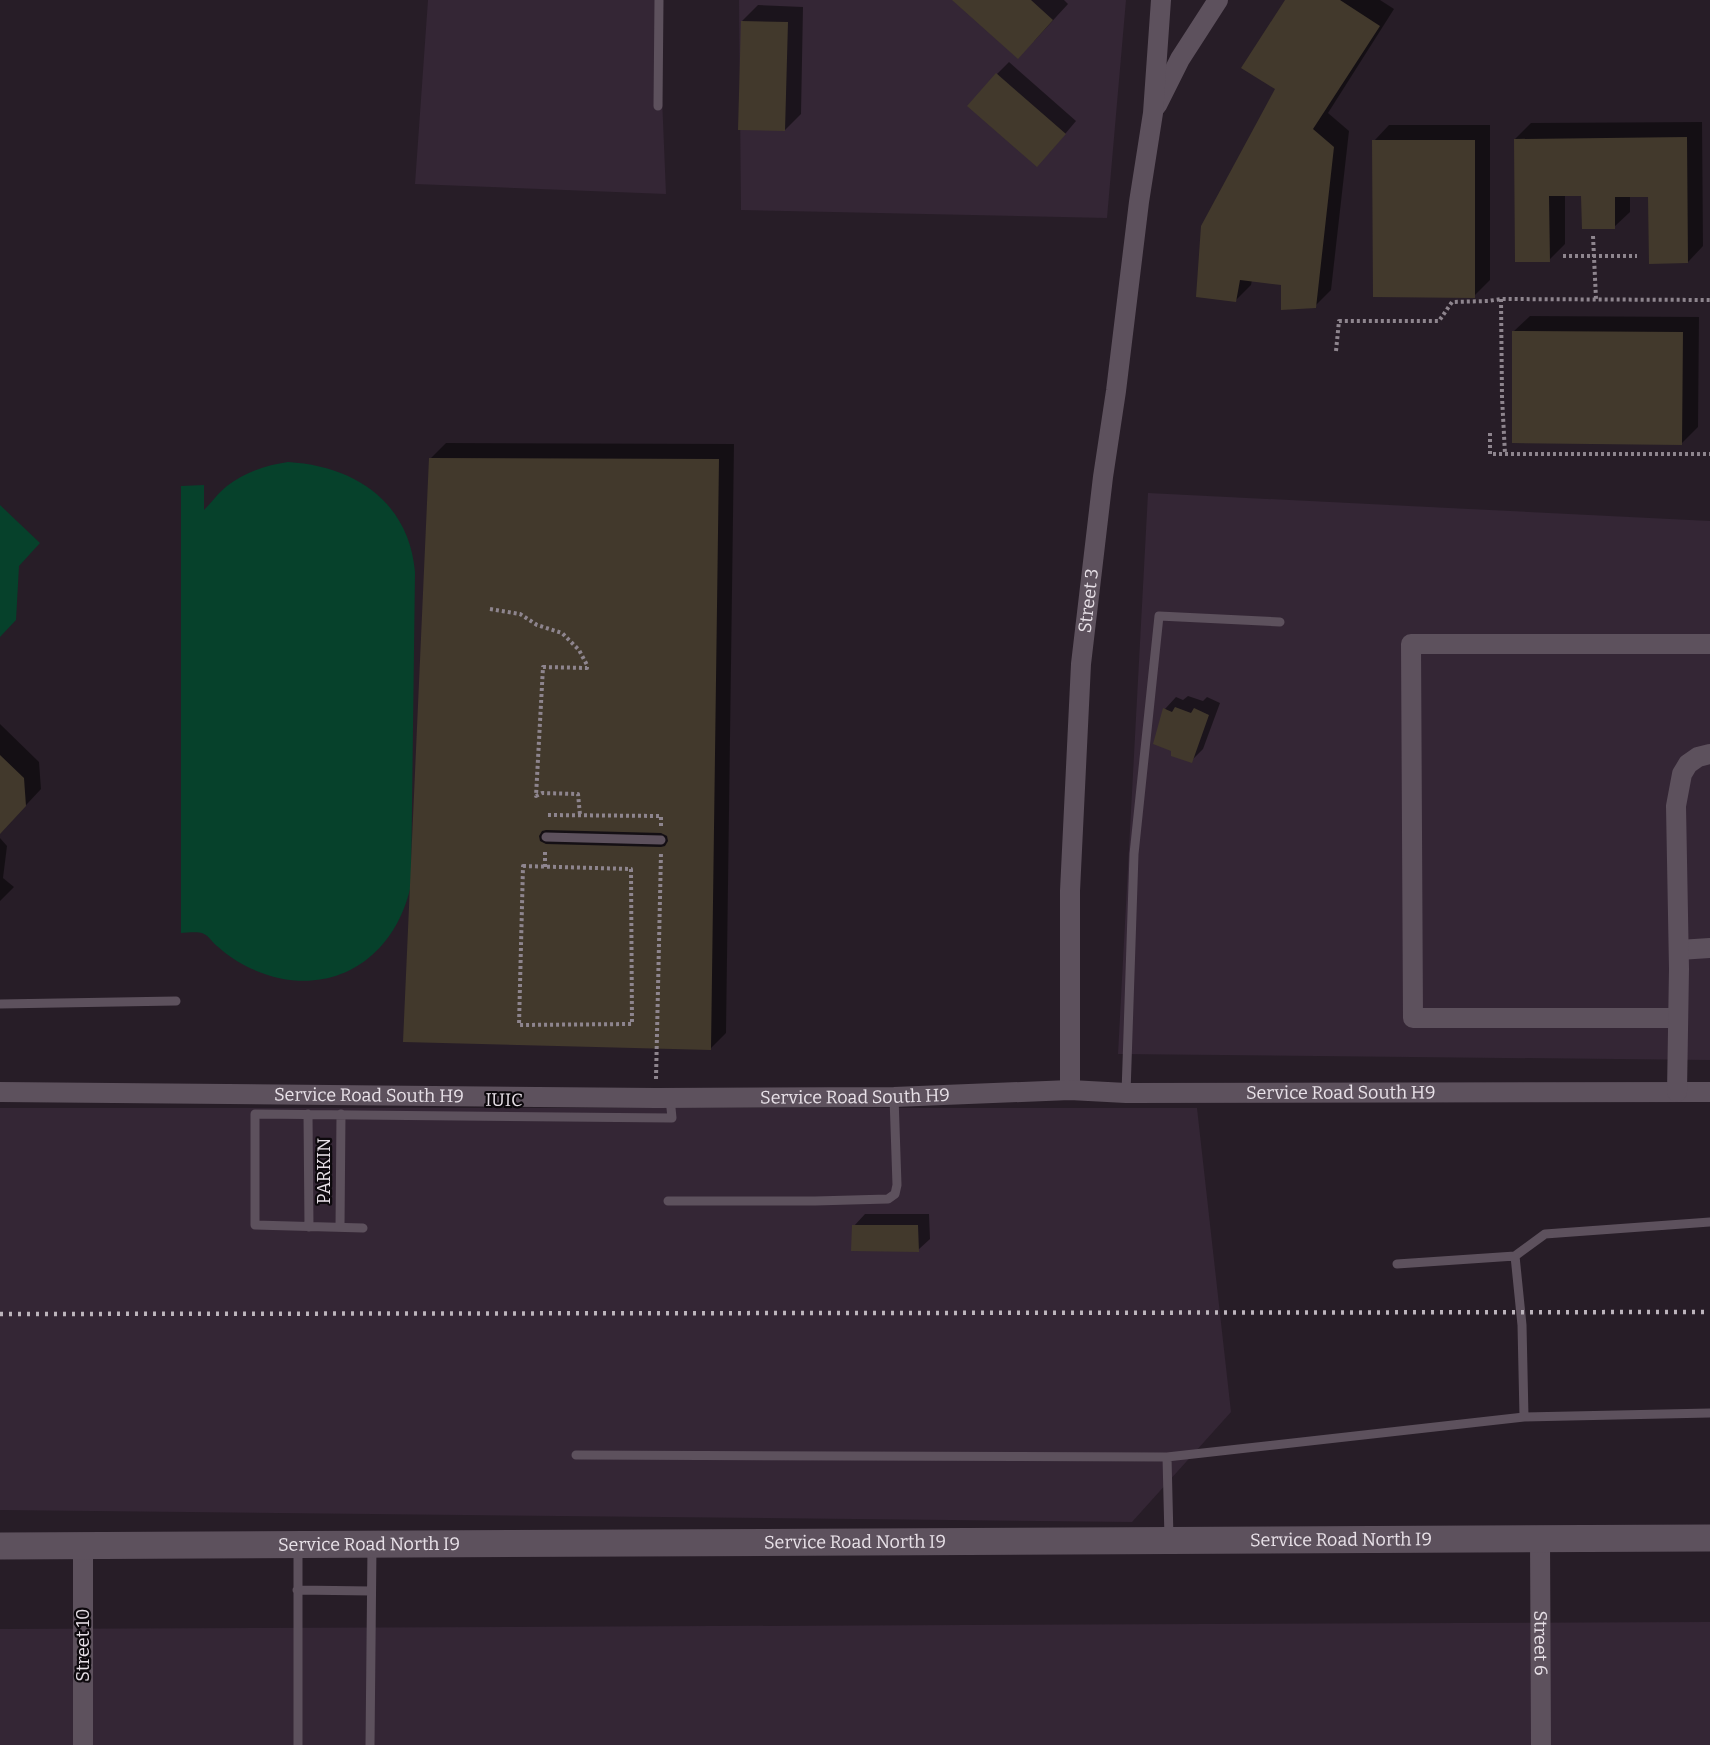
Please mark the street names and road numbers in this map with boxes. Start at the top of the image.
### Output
street label: Street 3 [1074,567,1103,634]
street label: Service Road South H9 [1246,1081,1436,1104]
street label: Service Road South H9 [274,1084,464,1107]
street label: Service Road South H9 [760,1084,950,1109]
street label: IUIC [485,1089,523,1111]
street label: PARKIN [313,1138,335,1204]
street label: Service Road North I9 [1250,1528,1432,1551]
street label: Service Road North I9 [764,1531,946,1553]
street label: Service Road North I9 [278,1533,460,1556]
street label: Street 10 [72,1608,94,1682]
street label: Street 6 [1529,1610,1552,1676]

